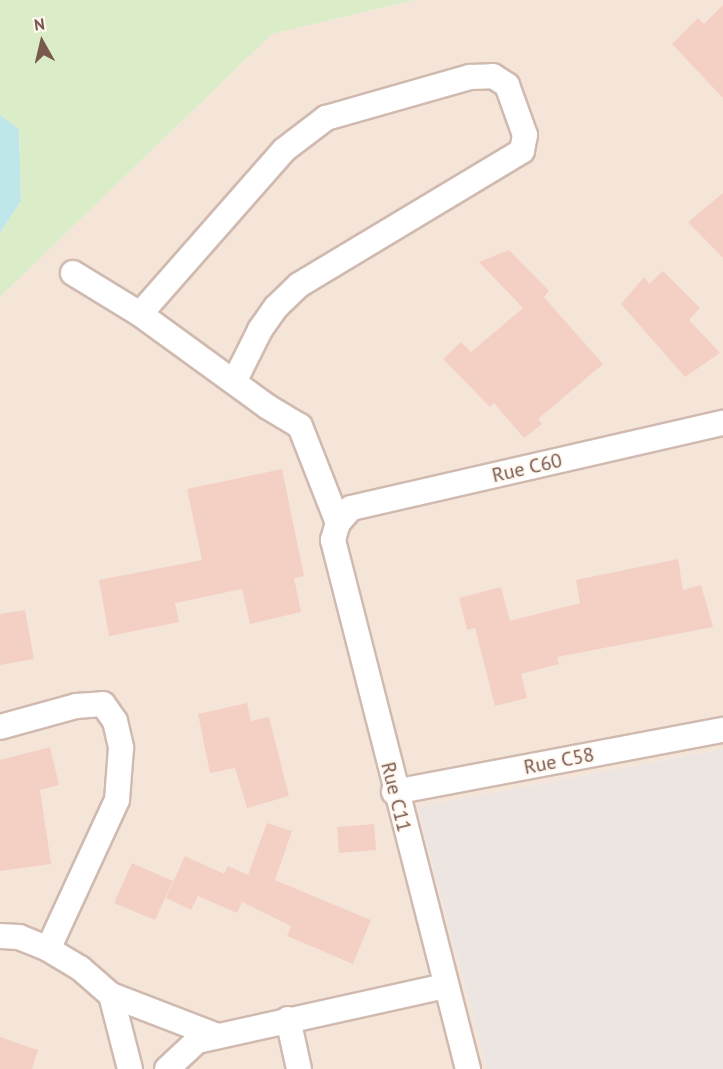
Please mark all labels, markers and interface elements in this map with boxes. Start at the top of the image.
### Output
north arrow [12,12,72,72]
text: N [33,14,46,35]
street label: Rue C60 [490,448,564,488]
street label: Rue C58 [522,742,596,780]
street label: Rue C11 [376,760,416,834]

